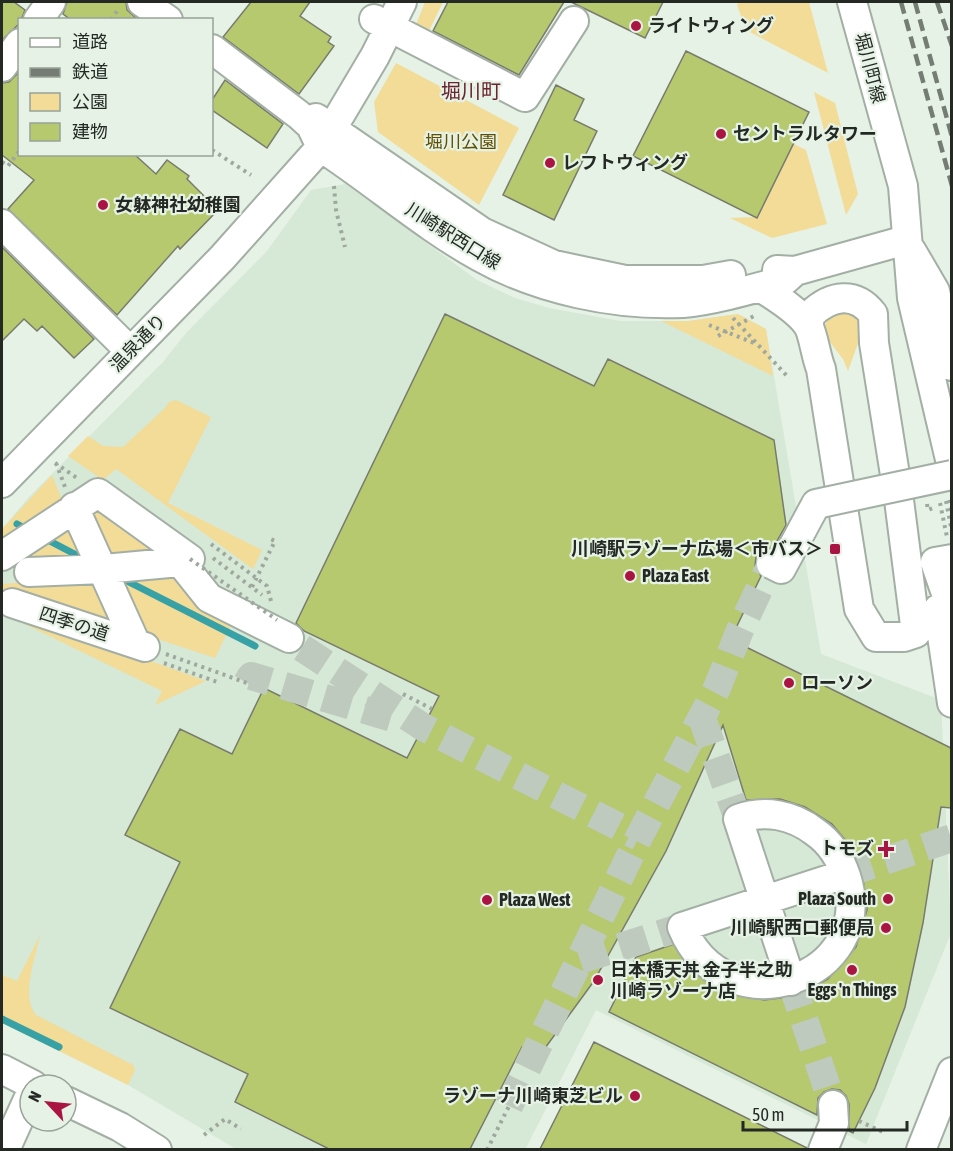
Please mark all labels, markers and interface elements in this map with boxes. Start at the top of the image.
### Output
place label: ライトウィング [648,15,774,36]
legend [18,18,213,156]
marker: ライトウィング [629,19,643,33]
street label: 堀川町線 [851,30,890,105]
text: 道路 [72,31,108,52]
text: 鉄道 [72,61,108,82]
district label: 堀川町 [441,79,501,102]
text: 公園 [72,91,108,112]
text: 建物 [72,121,108,142]
place label: セントラルタワー [733,123,877,144]
marker: セントラルタワー [714,127,728,141]
park label: 堀川公園 [425,131,497,152]
place label: レフトウィング [562,152,688,173]
marker: レフトウィング [543,156,557,170]
place label: 女躰神社幼稚園 [115,194,241,215]
marker: 女躰神社幼稚園 [96,198,110,212]
street label: 川崎駅西口線 [402,198,505,273]
street label: 温泉通り [105,309,170,376]
place label: 川崎駅ラゾーナ広場＜市バス＞ [571,538,823,559]
marker: 川崎駅ラゾーナ広場＜市バス＞ [828,542,842,556]
place label: Plaza East [642,565,710,586]
marker: Plaza East [623,569,637,583]
street label: 四季の道 [37,602,112,645]
place label: ローソン [801,672,873,693]
marker: ローソン [782,676,796,690]
place label: トモズ [820,838,874,859]
marker: トモズ [879,842,893,856]
place label: Plaza South [798,888,876,909]
place label: Plaza West [499,889,571,910]
marker: Plaza South [881,892,895,906]
marker: Plaza West [480,893,494,907]
place label: 川崎駅西口郵便局 [730,917,874,938]
marker: 川崎駅西口郵便局 [879,921,893,935]
place label: 日本橋天丼 金子半之助 川崎ラゾーナ店 [610,959,792,1001]
marker: Eggs 'n Things [845,963,859,977]
marker: 日本橋天丼 金子半之助 川崎ラゾーナ店 [591,973,605,987]
place label: Eggs 'n Things [808,979,897,1000]
north arrow [18,1073,78,1133]
place label: ラゾーナ川崎東芝ビル [443,1085,623,1106]
text: N [24,1088,45,1105]
marker: ラゾーナ川崎東芝ビル [628,1089,642,1103]
scale bar [743,1094,906,1132]
text: 50 m [752,1104,784,1125]

